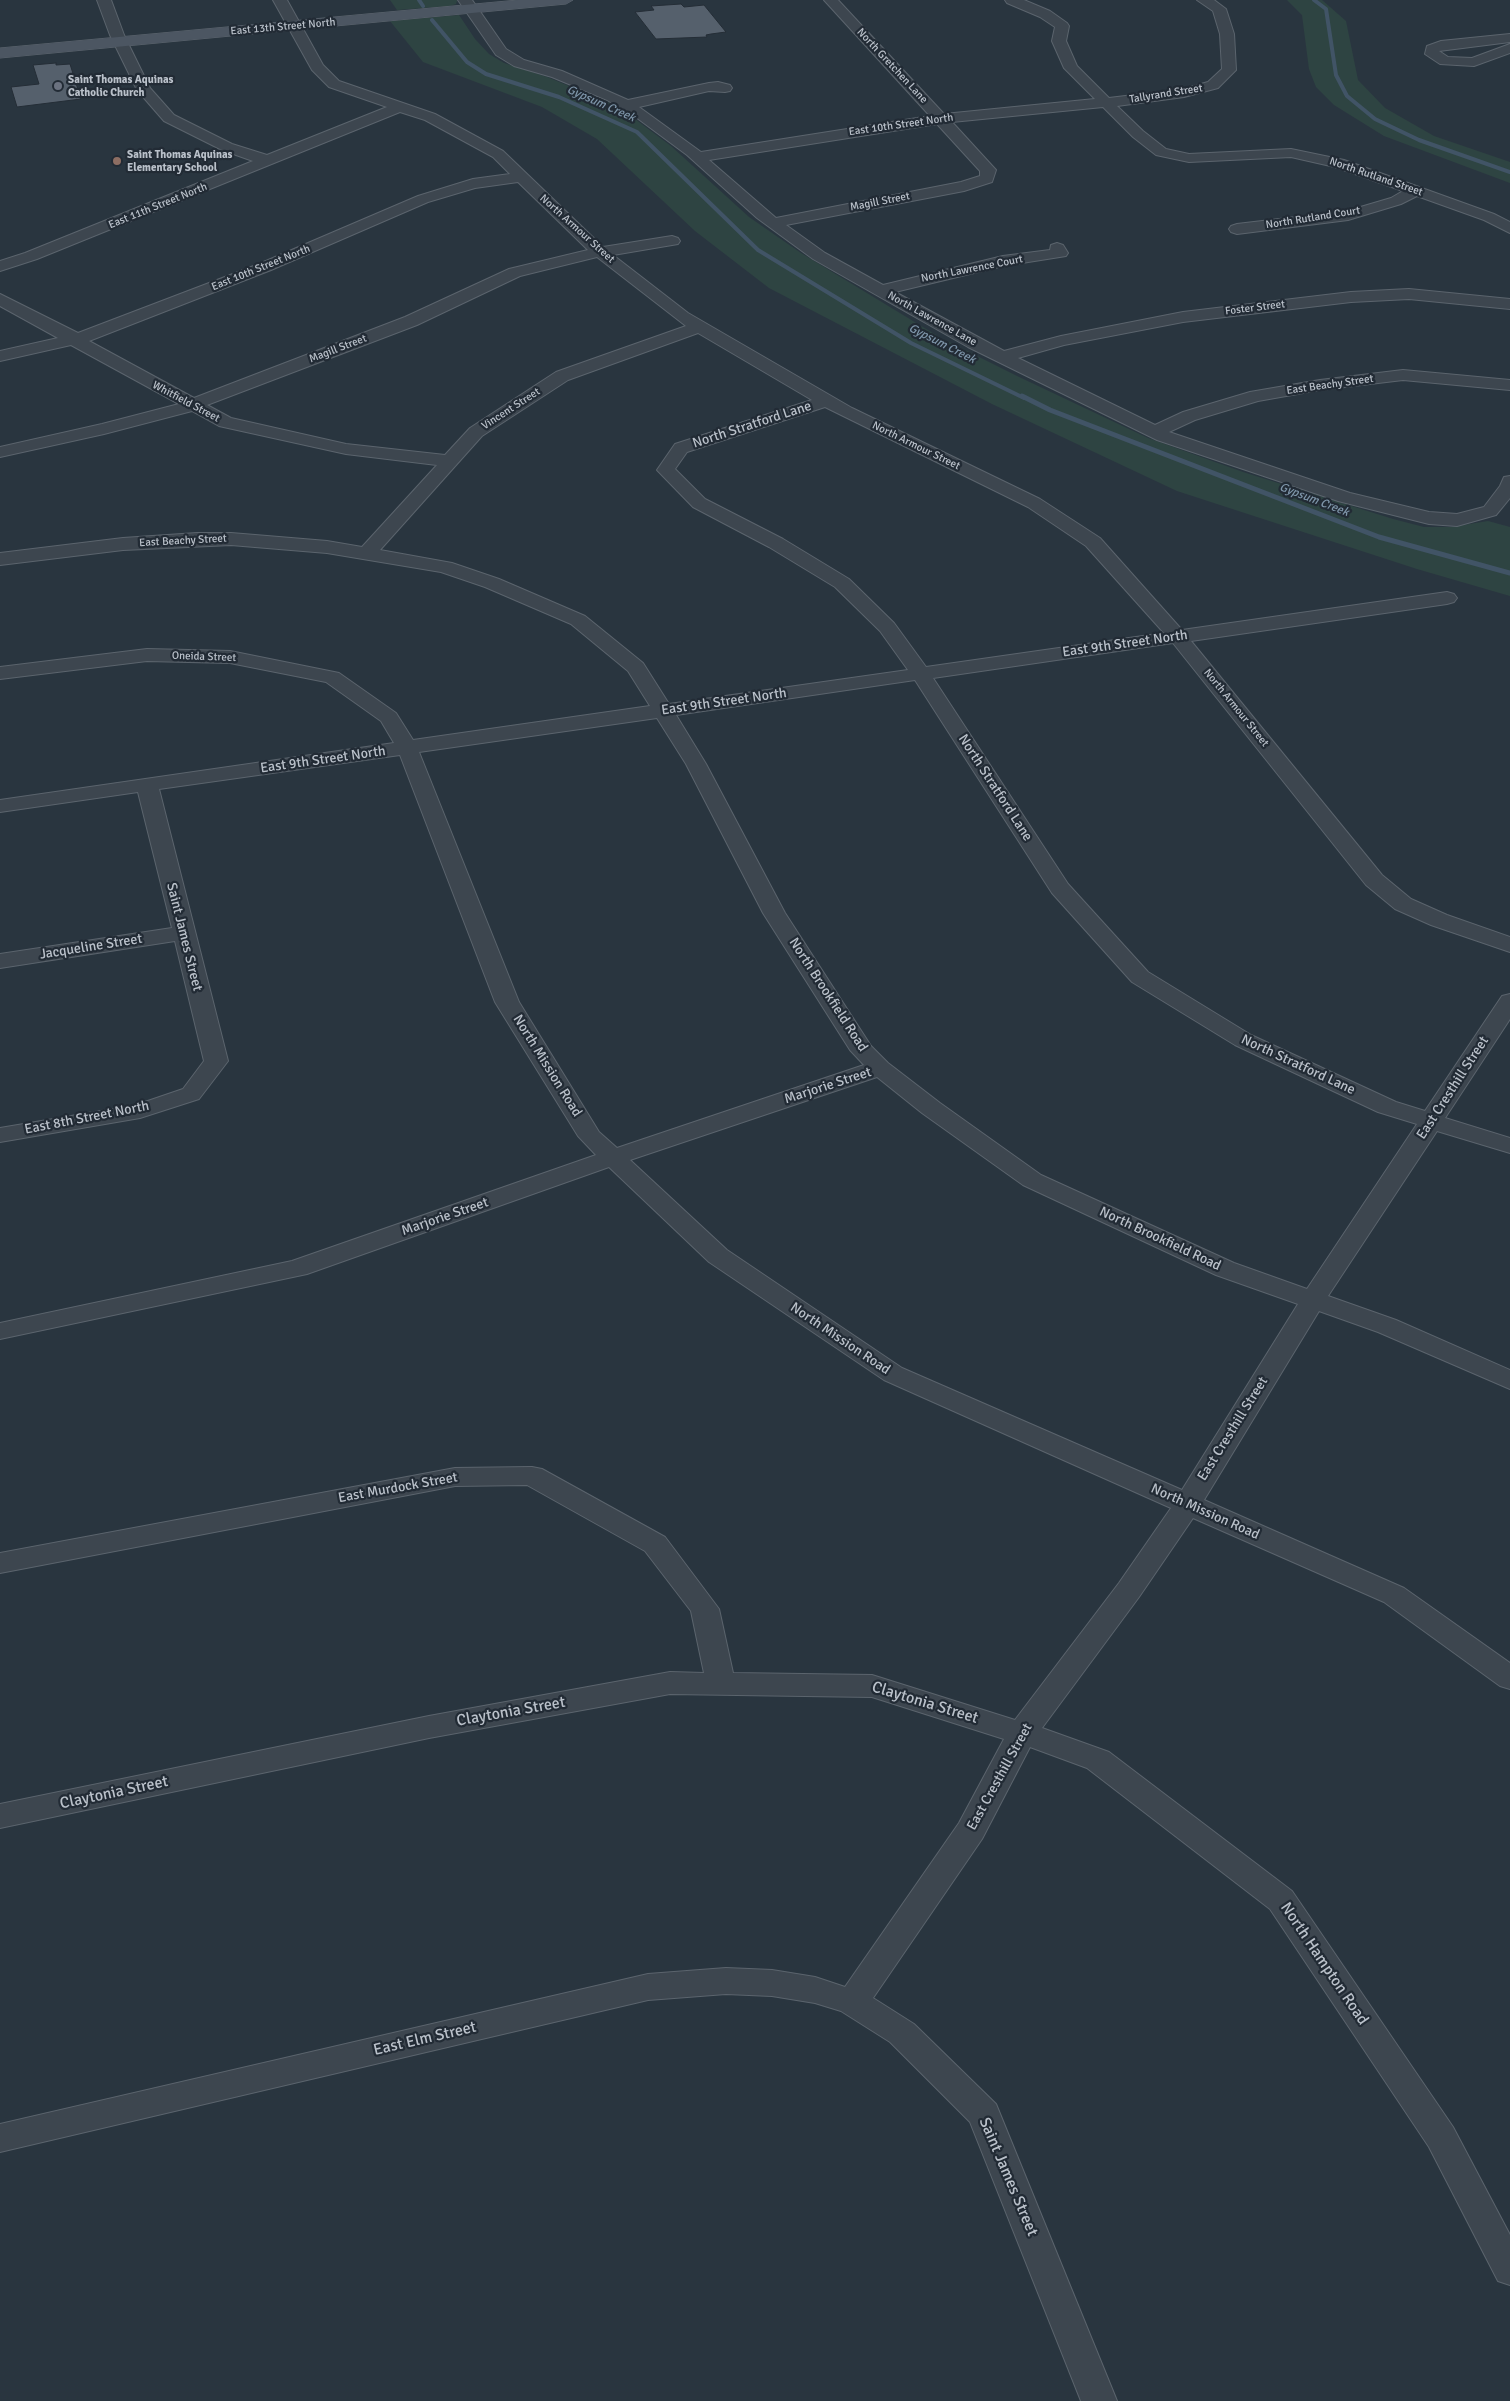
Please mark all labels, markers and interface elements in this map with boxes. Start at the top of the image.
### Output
street label: East 13th Street North [230,16,336,38]
street label: North Gretchen Lane [854,26,930,106]
place label: Saint Thomas Aquinas Catholic Church [68,73,173,99]
marker: Saint Thomas Aquinas Catholic Church [52,80,64,92]
street label: Tallyrand Street [1128,82,1204,106]
water label: Gypsum Creek [565,83,637,125]
street label: East 10th Street North [848,111,954,139]
place label: Saint Thomas Aquinas Elementary School [127,148,232,174]
marker: Saint Thomas Aquinas Elementary School [111,155,123,167]
street label: North Rutland Street [1328,155,1424,199]
street label: East 11th Street North [107,180,209,232]
street label: Magill Street [849,190,911,214]
street label: North Armour Street [537,192,617,266]
street label: North Rutland Court [1265,204,1361,232]
street label: East 10th Street North [210,242,312,294]
street label: North Lawrence Court [920,253,1024,285]
street label: North Lawrence Lane [885,289,979,349]
street label: Foster Street [1224,298,1286,318]
water label: Gypsum Creek [906,321,978,367]
street label: Magill Street [307,332,369,366]
street label: East Beachy Street [1286,372,1374,398]
street label: Whitfield Street [150,379,222,425]
street label: Vincent Street [479,385,543,433]
street label: North Stratford Lane [690,398,814,452]
street label: North Armour Street [870,419,962,473]
water label: Gypsum Creek [1277,480,1351,520]
street label: East Beachy Street [139,532,227,550]
street label: East 9th Street North [1061,627,1189,661]
street label: Oneida Street [172,649,236,665]
street label: North Armour Street [1201,666,1271,750]
street label: East 9th Street North [660,685,788,719]
street label: North Stratford Lane [954,731,1036,845]
street label: East 9th Street North [259,743,387,777]
street label: Saint James Street [162,881,206,993]
street label: Jacqueline Street [39,931,143,963]
street label: North Brookfield Road [785,935,871,1055]
street label: North Mission Road [509,1012,585,1120]
street label: North Stratford Lane [1238,1031,1358,1099]
street label: East Cresthill Street [1413,1033,1493,1143]
street label: Marjorie Street [782,1064,874,1108]
street label: East 8th Street North [23,1098,151,1138]
street label: Marjorie Street [399,1194,491,1240]
street label: North Brookfield Road [1097,1203,1223,1275]
street label: North Mission Road [787,1299,893,1379]
street label: East Cresthill Street [1194,1374,1272,1484]
street label: East Murdock Street [337,1469,459,1507]
street label: North Mission Road [1148,1481,1262,1543]
street label: Claytonia Street [870,1678,980,1728]
street label: Claytonia Street [455,1693,567,1731]
street label: East Cresthill Street [964,1721,1036,1833]
street label: Claytonia Street [58,1772,170,1814]
street label: North Hampton Road [1276,1899,1372,2029]
street label: East Elm Street [372,2018,478,2060]
street label: Saint James Street [974,2115,1042,2239]

